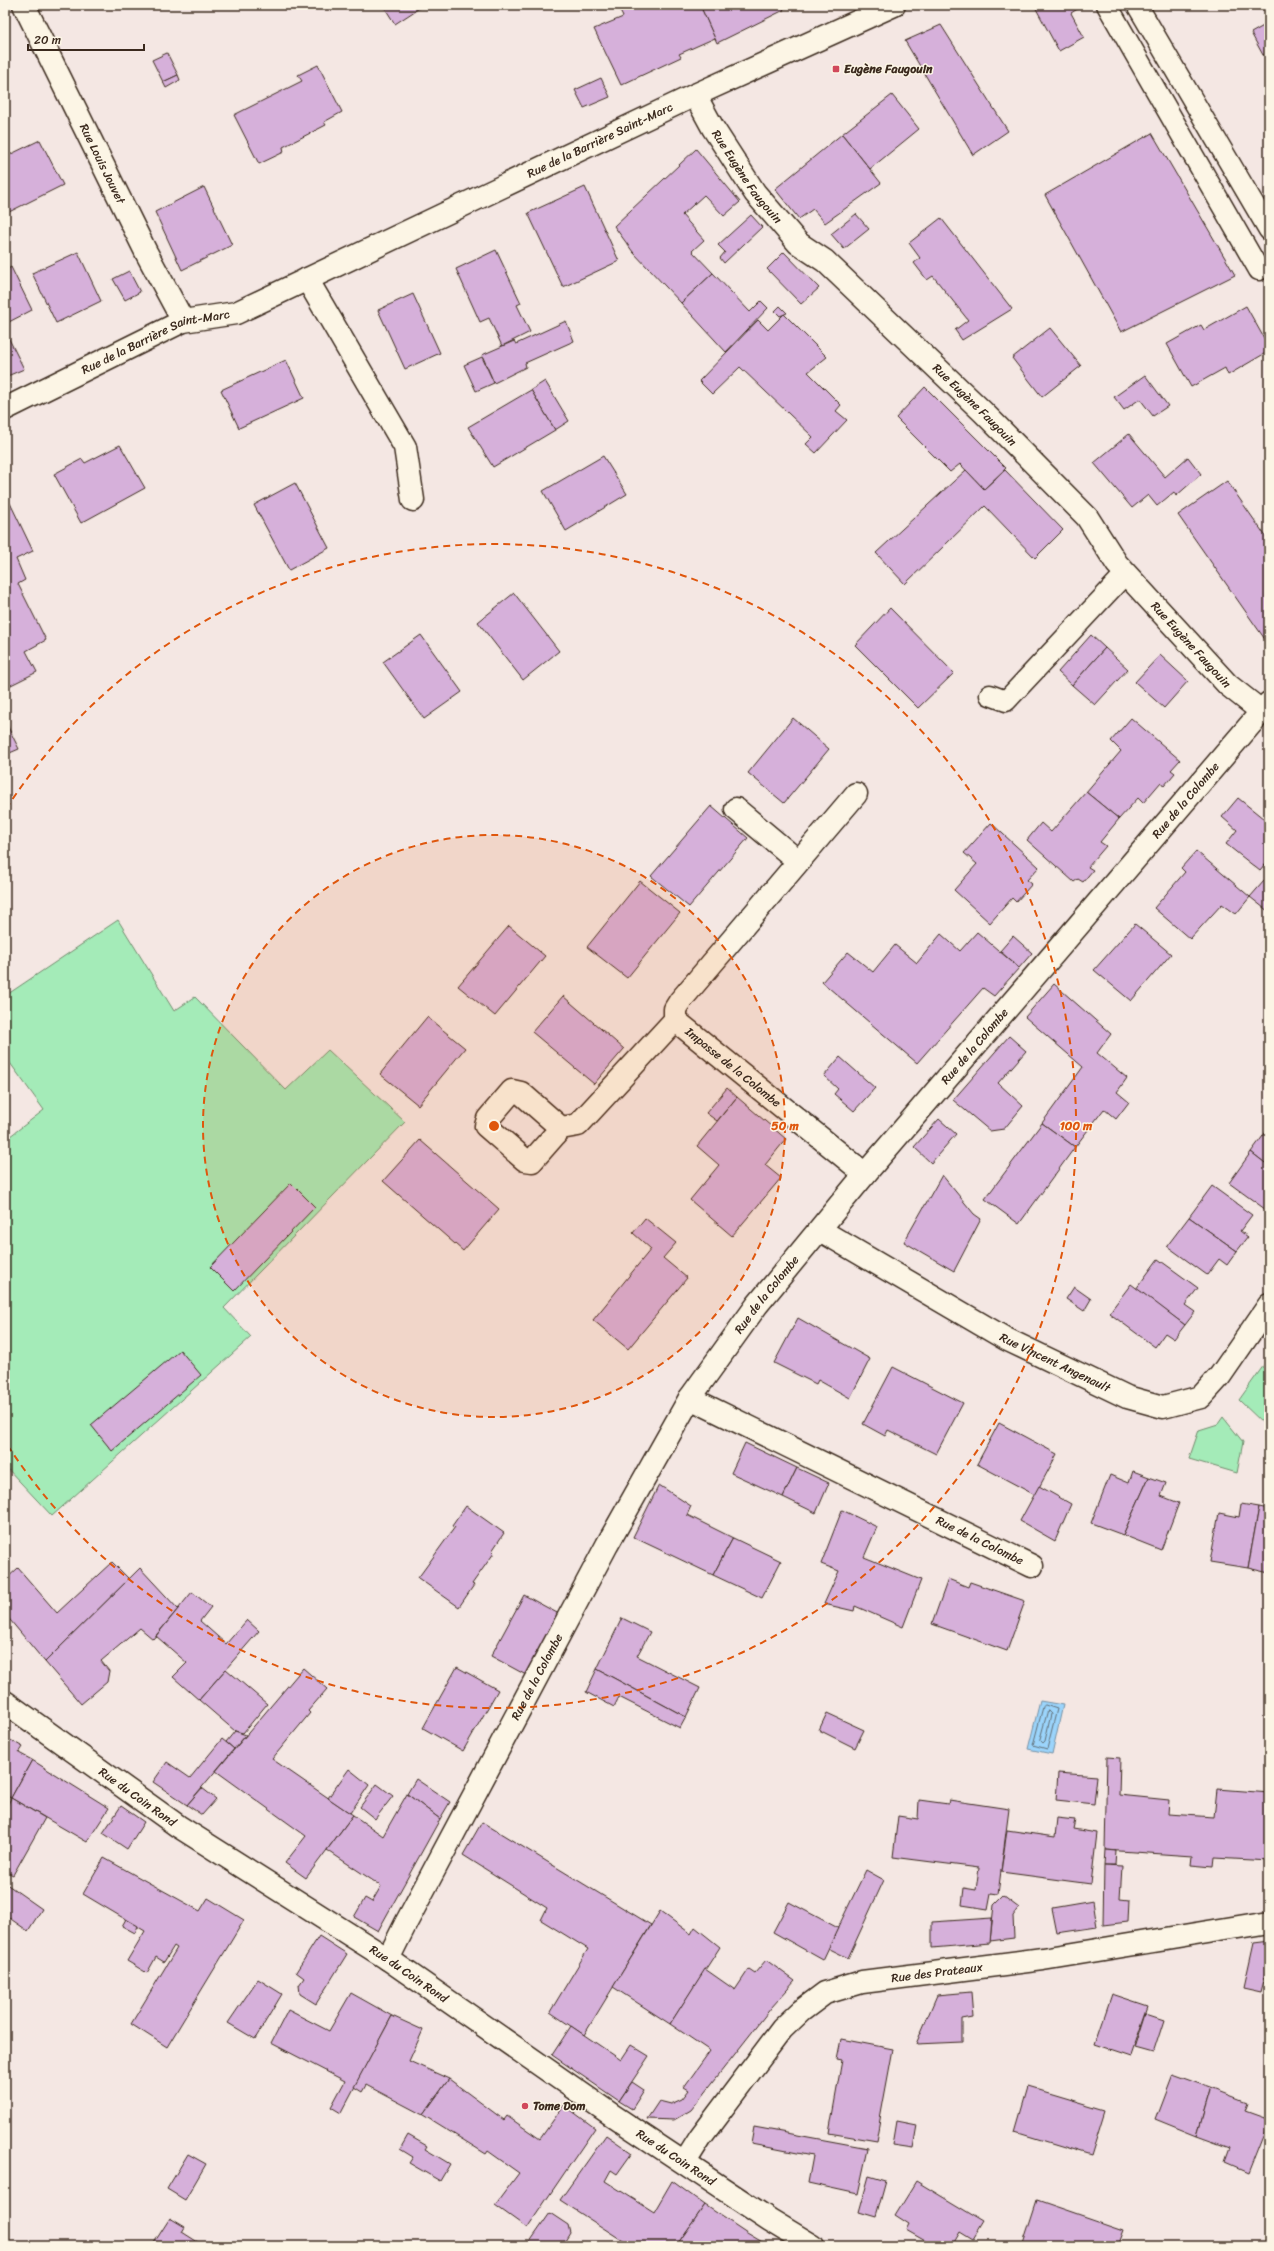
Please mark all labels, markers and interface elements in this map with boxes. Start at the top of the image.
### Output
scale bar [28,26,144,52]
text: 20 m [34,29,61,51]
place label: Eugène Faugouin [844,58,933,80]
marker: Eugène Faugouin [831,64,841,74]
street label: Rue de la Barrière Saint-Marc [523,96,677,184]
street label: Rue Louis Jouvet [73,120,132,209]
street label: Rue Eugène Faugouin [706,125,788,229]
street label: Rue de la Barrière Saint-Marc [77,303,231,381]
street label: Rue Eugène Faugouin [927,358,1023,452]
street label: Rue Eugène Faugouin [1145,596,1237,694]
street label: Rue de la Colombe [1146,757,1225,844]
street label: Rue de la Colombe [935,1003,1014,1090]
street label: Impasse de la Colombe [679,1021,786,1113]
text: 50 m [771,1115,799,1137]
text: 100 m [1060,1115,1093,1137]
centre of rings [487,1119,501,1133]
street label: Rue de la Colombe [728,1250,805,1339]
street label: Rue Vincent Angenault [995,1326,1115,1399]
street label: Rue de la Colombe [932,1509,1028,1571]
street label: Rue de la Colombe [505,1629,569,1724]
street label: Rue du Coin Rond [94,1761,182,1834]
street label: Rue du Coin Rond [365,1939,454,2010]
street label: Rue des Prateaux [890,1956,985,1989]
place label: Tome Dom [533,2095,586,2117]
marker: Tome Dom [520,2101,530,2111]
street label: Rue du Coin Rond [632,2123,721,2193]

